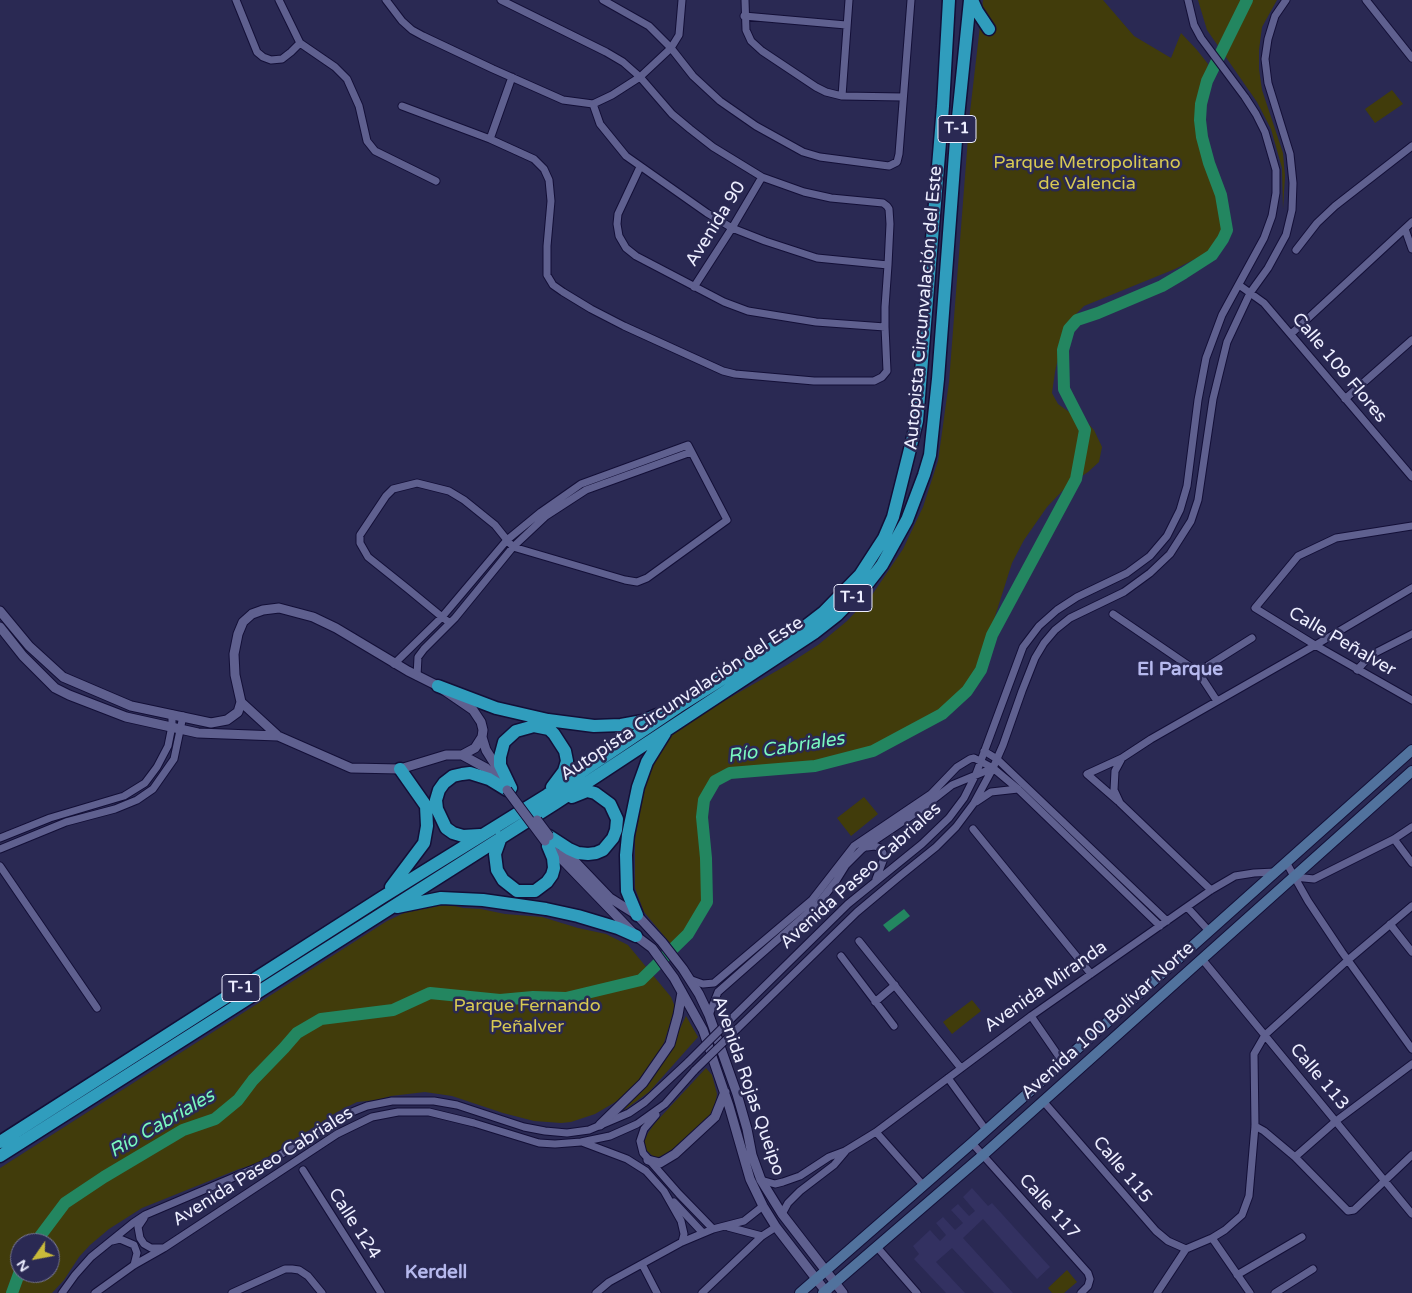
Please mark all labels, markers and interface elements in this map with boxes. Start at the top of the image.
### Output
road number: T-1 [938,116,976,142]
park label: Parque Metropolitano de Valencia [993,152,1181,194]
street label: Autopista Circunvalación del Este [901,165,947,451]
street label: Avenida 90 [681,177,751,271]
street label: Calle 109 Flores [1287,309,1391,427]
road number: T-1 [834,584,872,612]
street label: Calle Peñalver [1284,603,1400,681]
street label: Autopista Circunvalación del Este [556,612,808,786]
district label: El Parque [1137,659,1223,681]
water label: Río Cabriales [726,728,846,768]
street label: Avenida Paseo Cabriales [776,798,946,954]
street label: Avenida Miranda [980,937,1112,1037]
street label: Avenida 100 Bolívar Norte [1017,938,1199,1104]
road number: T-1 [222,974,260,1001]
street label: Avenida Rojas Queipo [707,994,789,1178]
park label: Parque Fernando Peñalver [453,995,601,1038]
street label: Calle 113 [1285,1039,1353,1115]
water label: Río Cabriales [105,1085,219,1163]
street label: Avenida Paseo Cabriales [169,1102,357,1232]
street label: Calle 115 [1088,1132,1156,1208]
street label: Calle 117 [1014,1170,1084,1244]
street label: Calle 124 [323,1184,385,1264]
north arrow [10,1233,60,1283]
text: N [13,1257,33,1275]
district label: Kerdell [405,1262,467,1284]

